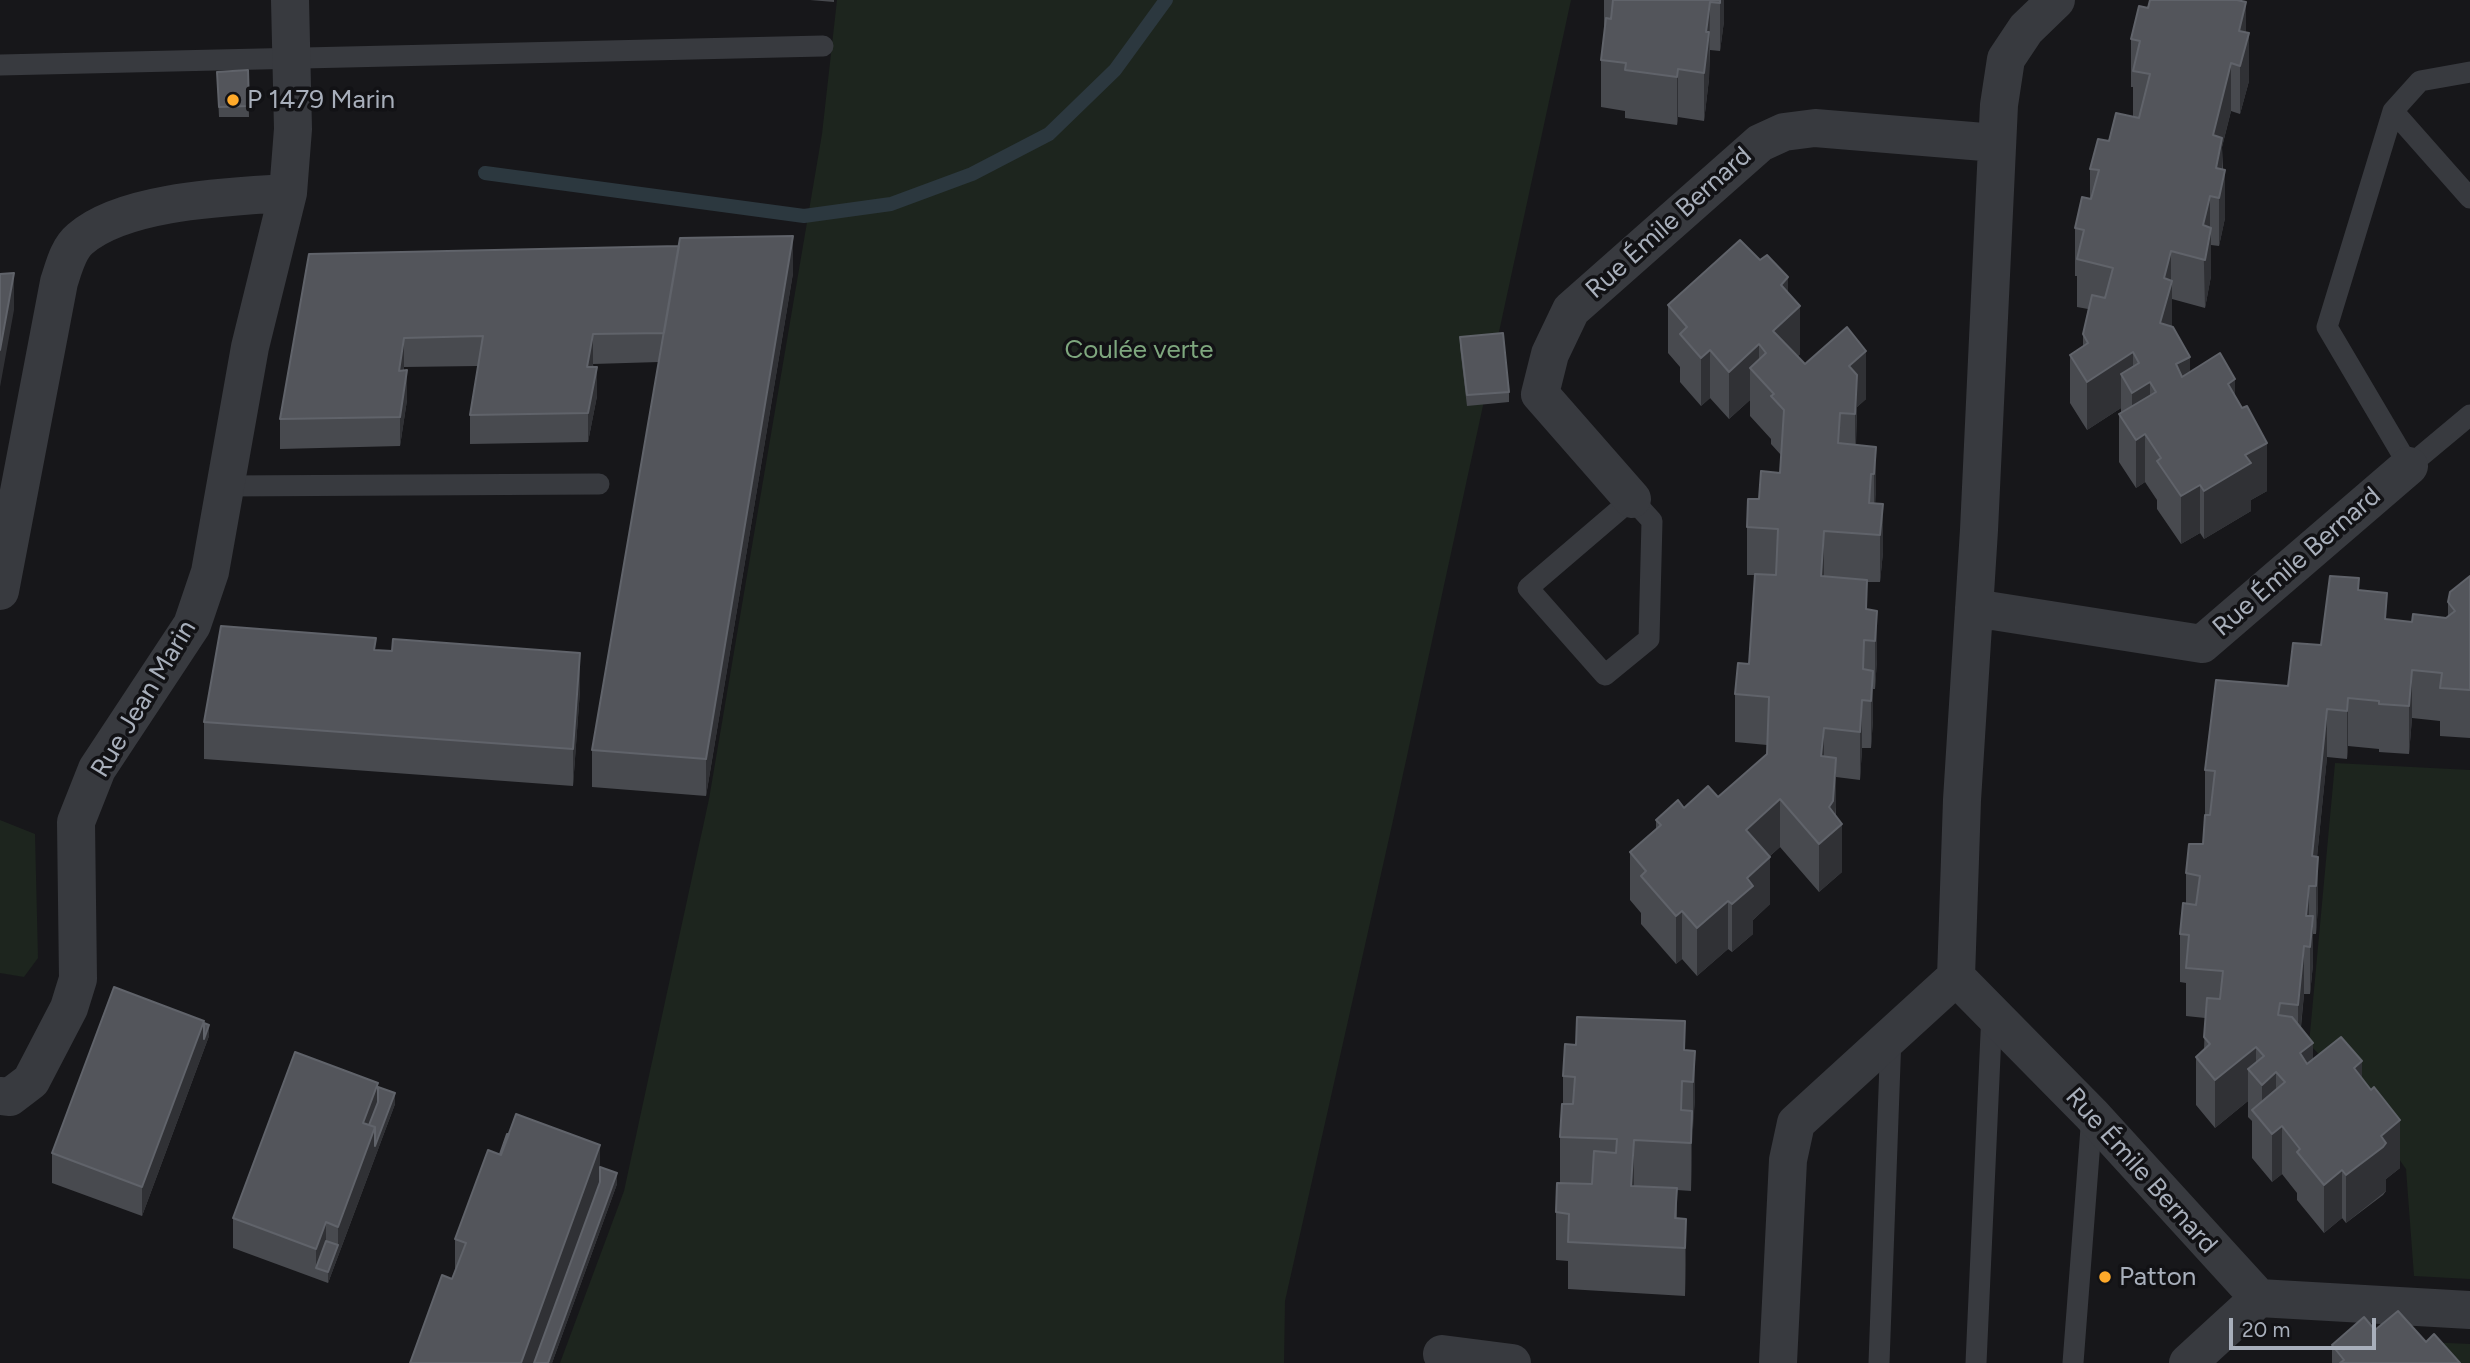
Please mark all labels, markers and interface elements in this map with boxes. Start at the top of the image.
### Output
place label: P 1479 Marin [247,84,395,116]
marker: P 1479 Marin [225,92,241,108]
street label: Rue Émile Bernard [1580,140,1758,306]
park label: Coulée verte [1064,334,1214,366]
street label: Rue Émile Bernard [2207,481,2387,643]
street label: Rue Jean Marin [85,615,203,783]
street label: Rue Émile Bernard [2058,1082,2224,1260]
place label: Patton [2119,1261,2196,1293]
marker: Patton [2097,1269,2113,1285]
scale bar [2232,1304,2379,1348]
text: 20 m [2242,1317,2290,1342]

